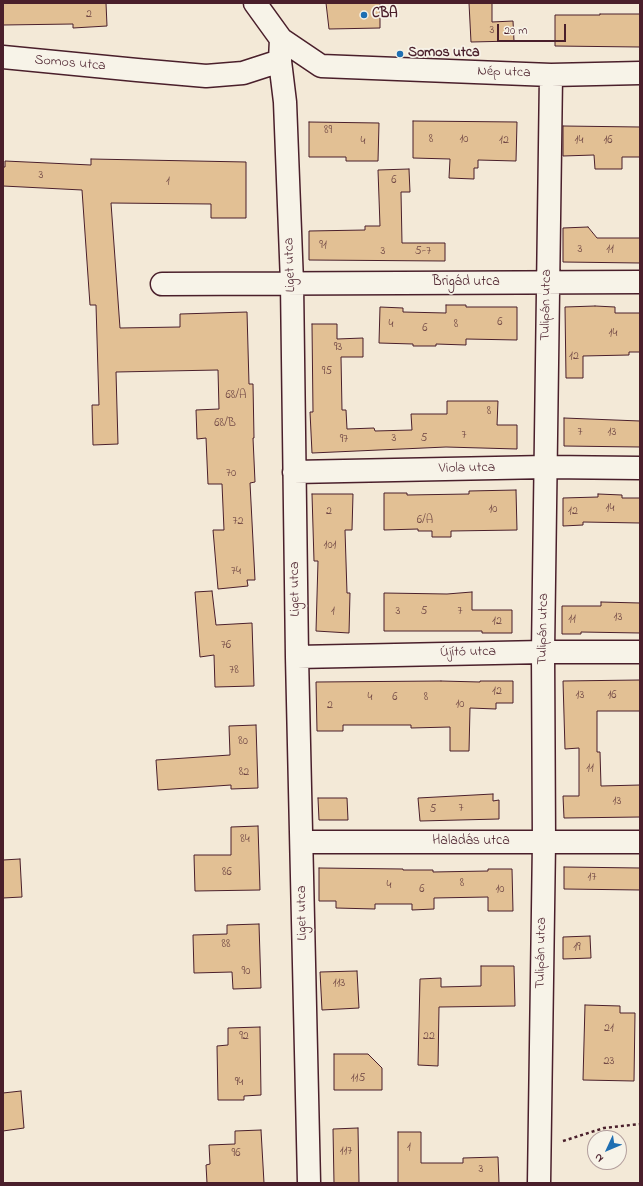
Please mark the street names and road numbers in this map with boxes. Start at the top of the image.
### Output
street label: Somos utca [34,53,106,75]
street label: Nép utca [477,64,531,82]
street label: Liget utca [282,237,300,293]
street label: Tulipán utca [538,269,556,341]
street label: Brigád utca [432,275,500,291]
street label: Viola utca [439,460,495,478]
street label: Liget utca [287,561,305,617]
street label: Tulipán utca [535,593,553,665]
street label: Újító utca [440,644,496,662]
street label: Haladás utca [432,834,510,850]
street label: Liget utca [294,885,312,941]
street label: Tulipán utca [533,917,551,989]

